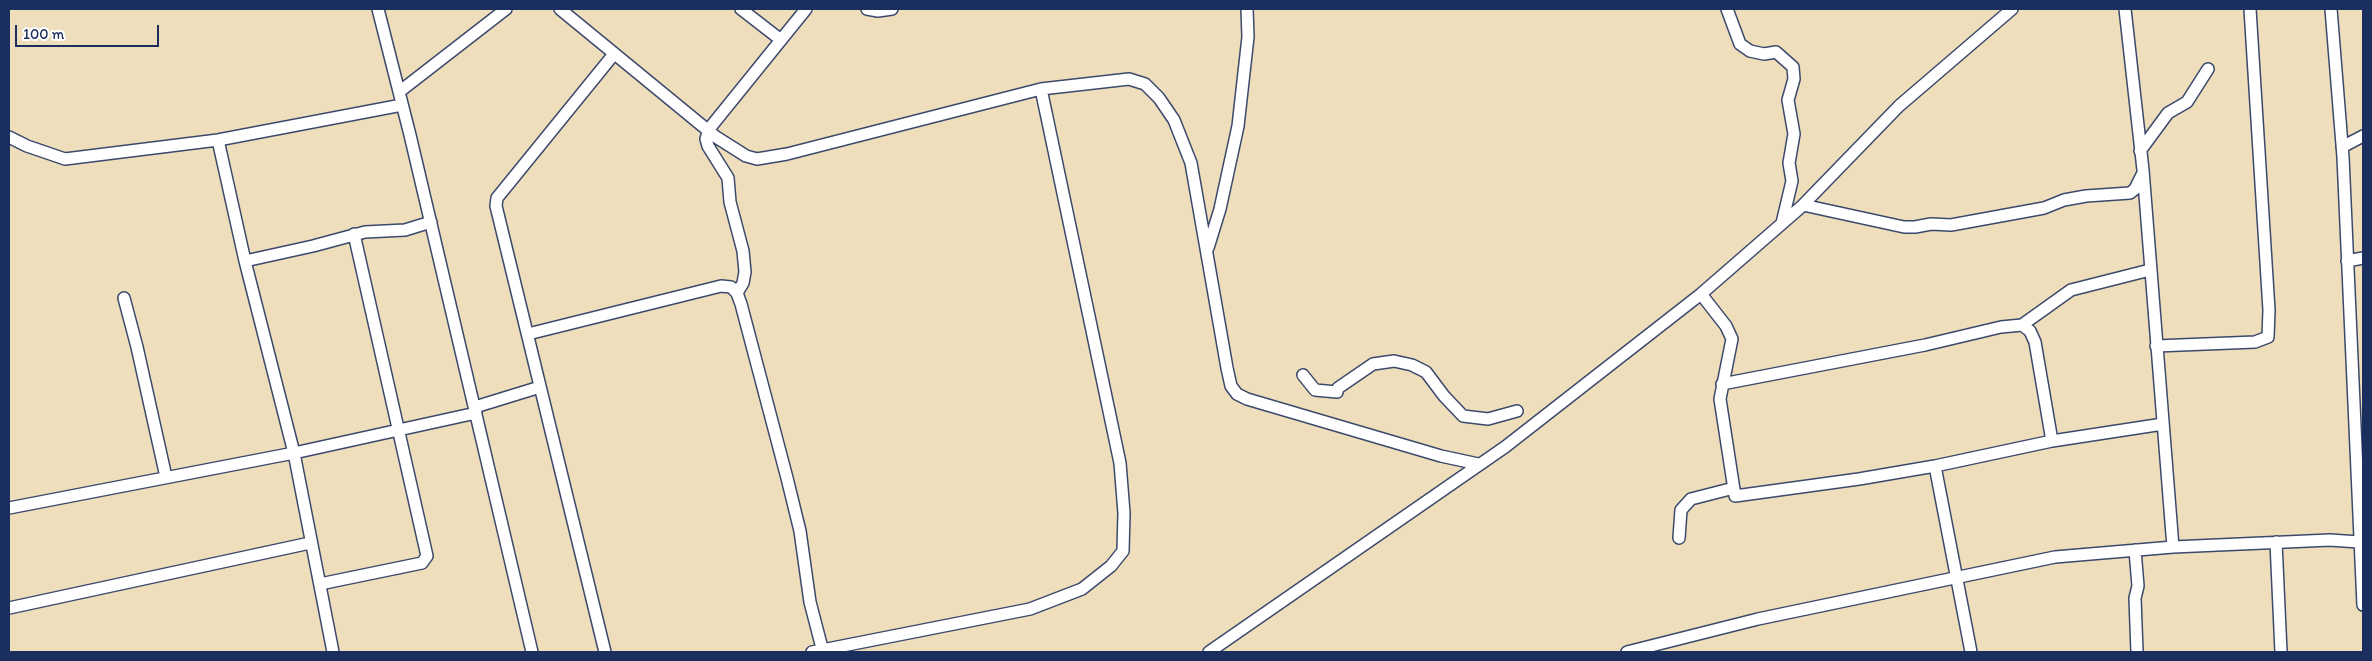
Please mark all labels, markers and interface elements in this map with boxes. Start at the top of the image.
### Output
scale bar [18,15,161,47]
text: 100 m [23,25,64,43]

